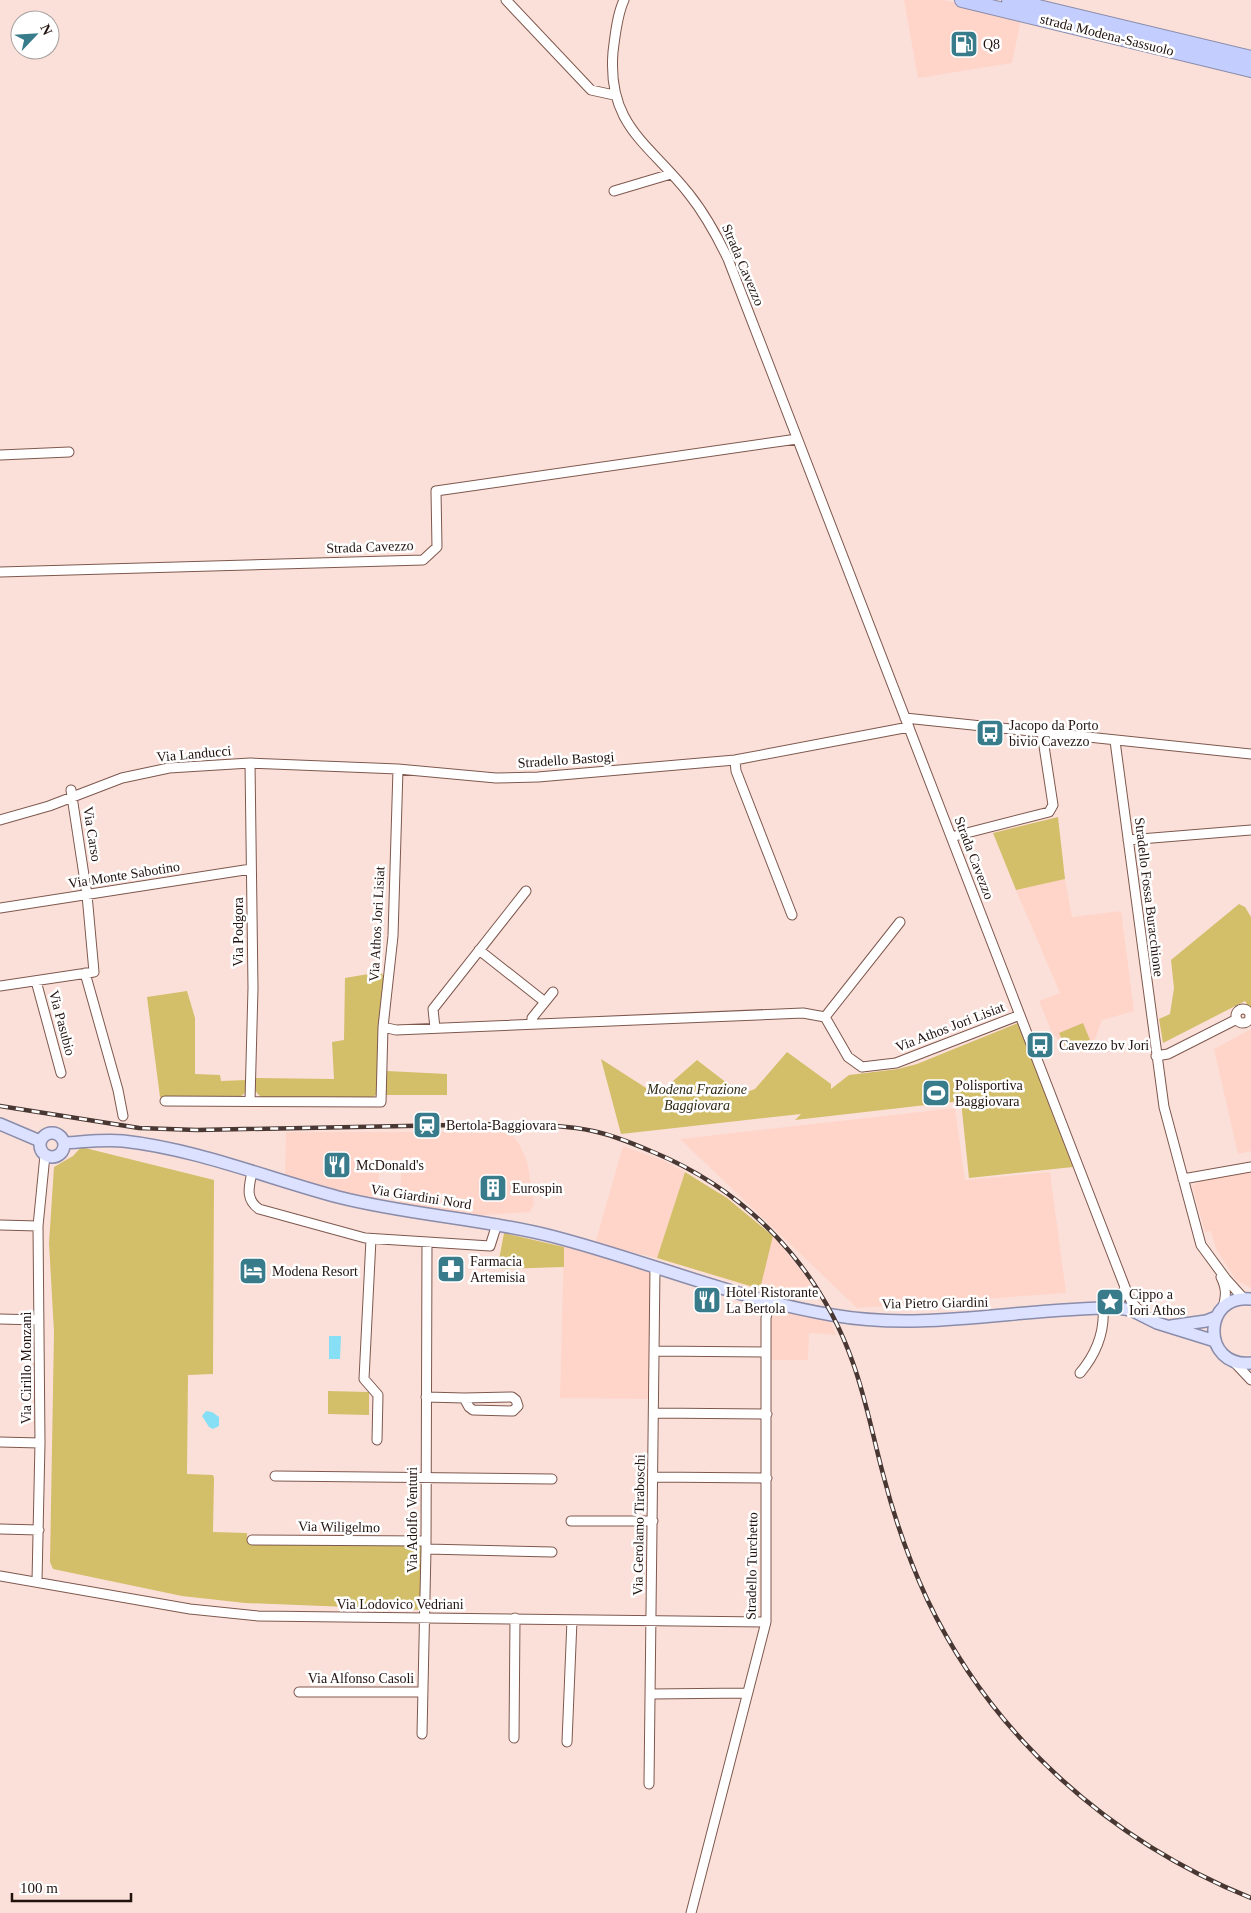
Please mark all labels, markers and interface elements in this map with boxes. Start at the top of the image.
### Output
north arrow [10,10,60,60]
street label: strada Modena-Sassuolo [1039,11,1175,59]
text: N [37,22,55,37]
fuel station icon: Q8 [949,29,979,59]
place label: Q8 [983,37,1000,52]
street label: Strada Cavezzo [719,222,767,308]
street label: Strada Cavezzo [326,538,414,556]
bus stop icon: Jacopo da Porto bivio Cavezzo [975,718,1005,748]
place label: Jacopo da Porto bivio Cavezzo [1009,718,1098,749]
street label: Via Landucci [156,743,232,765]
street label: Stradello Bastogi [517,749,615,771]
street label: Via Carso [80,805,104,863]
street label: Strada Cavezzo [951,814,997,902]
street label: Stradello Fossa Buracchione [1132,817,1166,977]
street label: Via Monte Sabotino [67,859,181,891]
street label: Via Athos Jori Lisiat [366,866,388,982]
street label: Via Podgora [231,896,246,967]
street label: Via Pasubio [46,989,78,1057]
street label: Via Athos Jori Lisiat [893,999,1007,1055]
bus stop icon: Cavezzo bv Jori [1025,1030,1055,1060]
place label: Cavezzo bv Jori [1059,1038,1149,1053]
sports icon: Polisportiva Baggiovara [921,1078,951,1108]
place label: Polisportiva Baggiovara [955,1078,1023,1109]
park label: Modena Frazione Baggiovara [646,1082,747,1113]
station icon: Bertola-Baggiovara [412,1110,442,1140]
place label: Bertola-Baggiovara [446,1118,557,1133]
restaurant icon: McDonald's [322,1150,352,1180]
place label: McDonald's [356,1158,424,1173]
building icon: Eurospin [478,1173,508,1203]
place label: Eurospin [512,1181,563,1196]
street label: Via Giardini Nord [370,1182,472,1212]
pharmacy icon: Farmacia Artemisia [436,1254,466,1284]
place label: Farmacia Artemisia [470,1254,526,1285]
hotel icon: Modena Resort [238,1256,268,1286]
place label: Modena Resort [272,1264,358,1279]
restaurant icon: Hotel Ristorante La Bertola [692,1285,722,1315]
place label: Hotel Ristorante La Bertola [726,1285,818,1316]
place icon: Cippo a Iori Athos [1095,1287,1125,1317]
place label: Cippo a Iori Athos [1129,1287,1185,1318]
street label: Via Pietro Giardini [882,1295,988,1311]
street label: Via Cirillo Monzani [19,1312,34,1424]
street label: Via Gerolamo Tiraboschi [630,1454,648,1596]
street label: Via Adolfo Venturi [405,1467,420,1573]
street label: Stradello Turchetto [744,1512,760,1620]
street label: Via Wiligelmo [298,1519,380,1535]
street label: Via Lodovico Vedriani [336,1597,464,1612]
street label: Via Alfonso Casoli [308,1671,414,1686]
scale bar [12,1870,131,1902]
text: 100 m [20,1880,58,1896]

